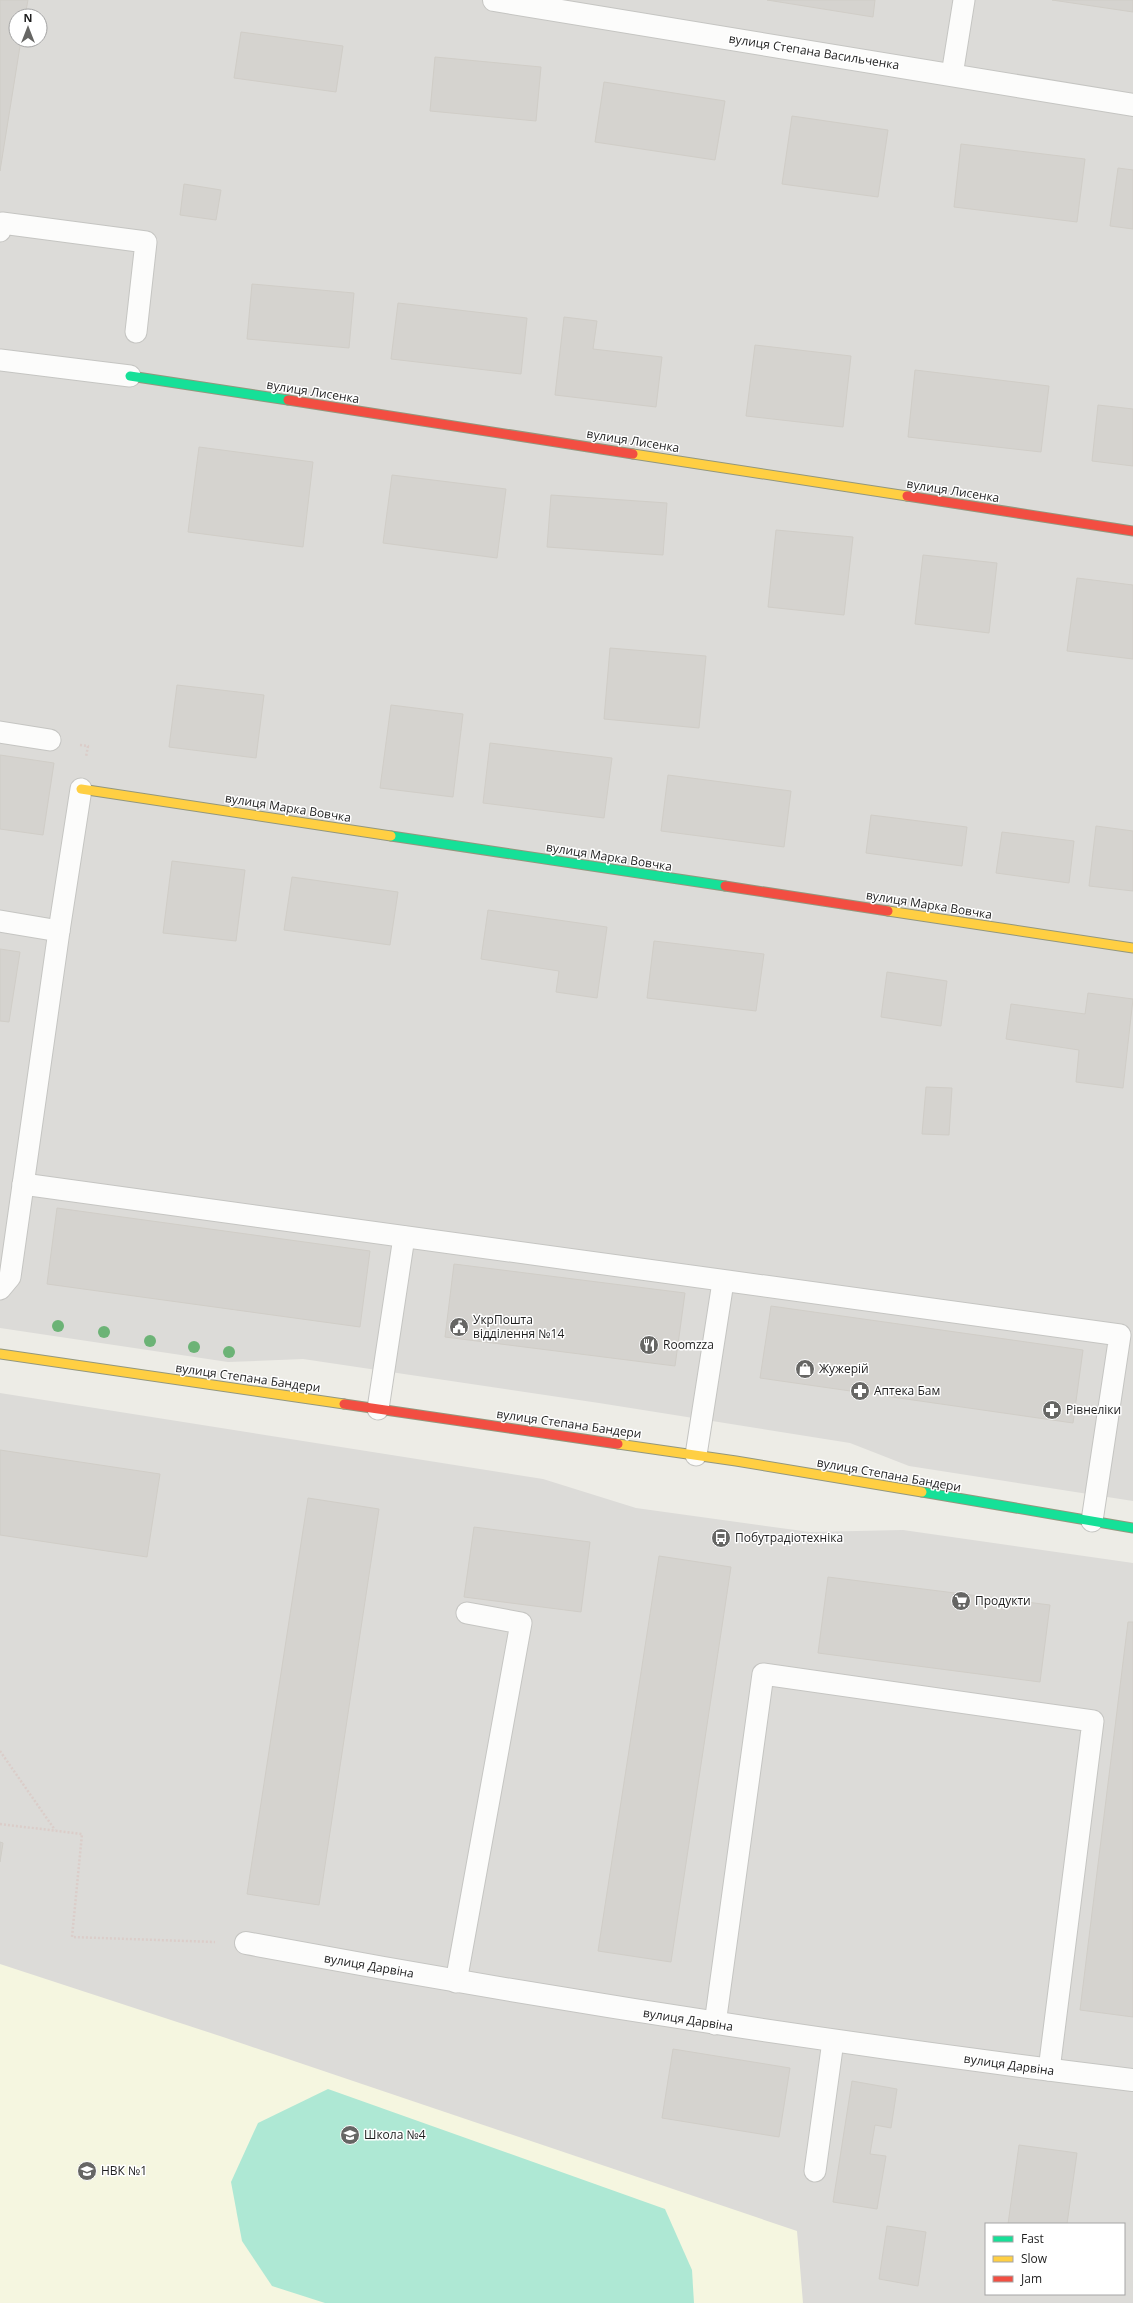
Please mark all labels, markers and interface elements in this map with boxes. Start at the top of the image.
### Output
north arrow [8,8,48,48]
text: N [24,10,32,25]
street label: вулиця Степана Васильченка [728,30,901,73]
street label: вулиця Лисенка [265,376,361,407]
street label: вулиця Лисенка [585,425,681,456]
street label: вулиця Лисенка [905,475,1001,506]
street label: вулиця Марка Вовчка [224,789,352,826]
street label: вулиця Марка Вовчка [545,838,673,875]
street label: вулиця Марка Вовчка [865,886,993,923]
place label: УкрПошта відділення №14 [473,1311,564,1342]
public building icon: УкрПошта відділення №14 [448,1316,470,1338]
restaurant icon: Roomzza [638,1334,660,1356]
place label: Roomzza [663,1336,714,1353]
shop icon: Жужерій [794,1358,816,1380]
street label: вулиця Степана Бандери [174,1359,322,1396]
place label: Жужерій [819,1360,869,1377]
pharmacy icon: Аптека Бам [849,1380,871,1402]
place label: Аптека Бам [874,1382,940,1399]
pharmacy icon: Рівнеліки [1041,1399,1063,1421]
place label: Рівнеліки [1066,1401,1121,1418]
street label: вулиця Степана Бандери [495,1405,643,1442]
street label: вулиця Степана Бандери [816,1453,963,1496]
bus stop icon: Побутрадіотехніка [710,1527,732,1549]
place label: Побутрадіотехніка [735,1529,843,1546]
supermarket icon: Продукти [950,1590,972,1612]
place label: Продукти [975,1592,1031,1609]
street label: вулиця Дарвіна [323,1949,415,1982]
street label: вулиця Дарвіна [642,2004,734,2035]
street label: вулиця Дарвіна [963,2050,1055,2079]
school or university icon: Школа №4 [339,2124,361,2146]
place label: Школа №4 [364,2126,426,2143]
school or university icon: НВК №1 [76,2160,98,2182]
place label: НВК №1 [101,2162,147,2179]
legend [985,2223,1125,2295]
text: Fast [1021,2230,1044,2247]
text: Slow [1021,2250,1048,2267]
text: Jam [1020,2270,1042,2287]

